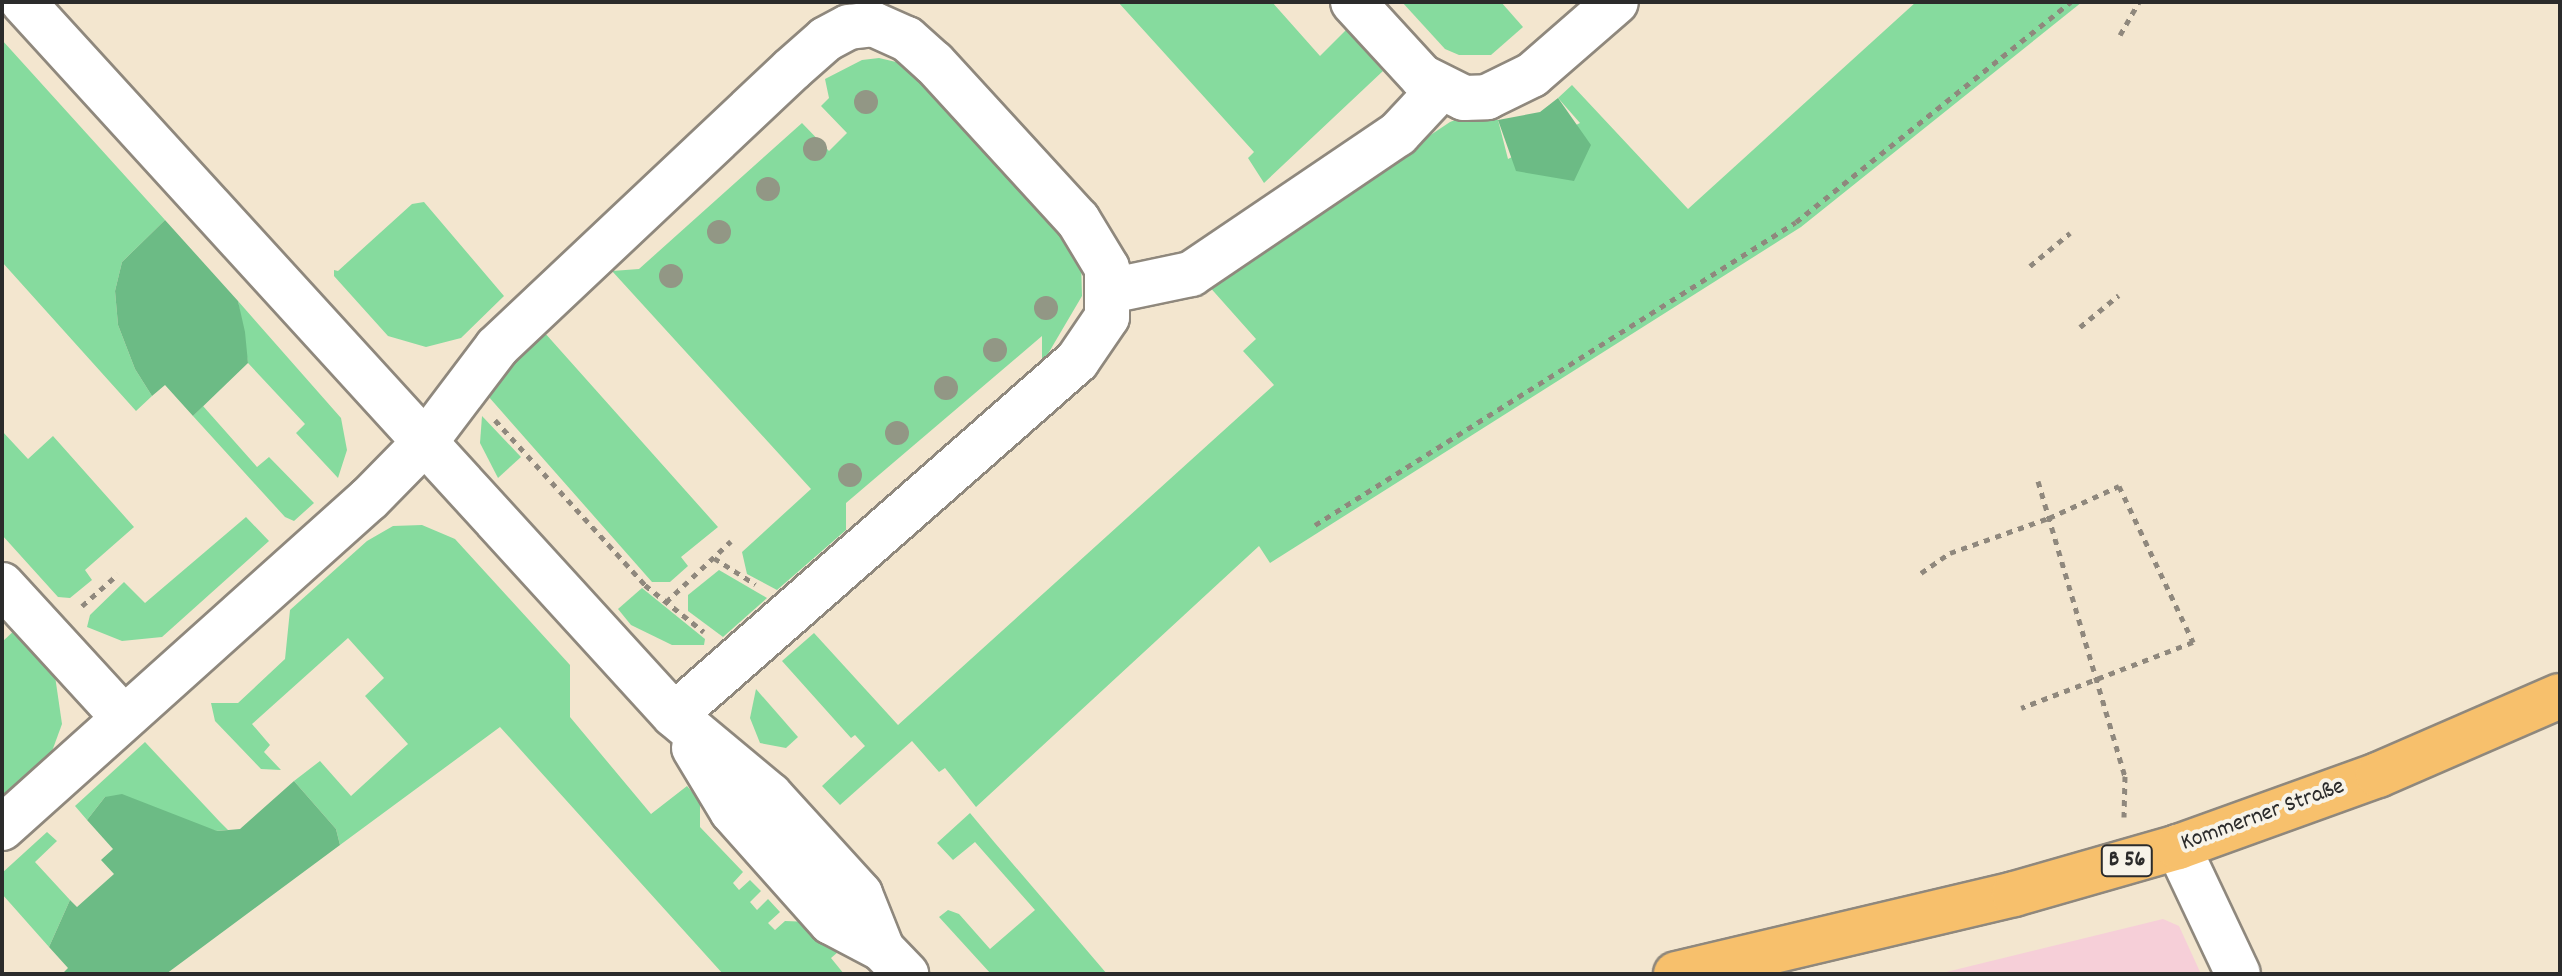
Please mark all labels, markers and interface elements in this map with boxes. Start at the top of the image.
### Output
street label: Kommerner Straße [2177,773,2349,859]
road number: B 56 [2099,843,2155,879]

